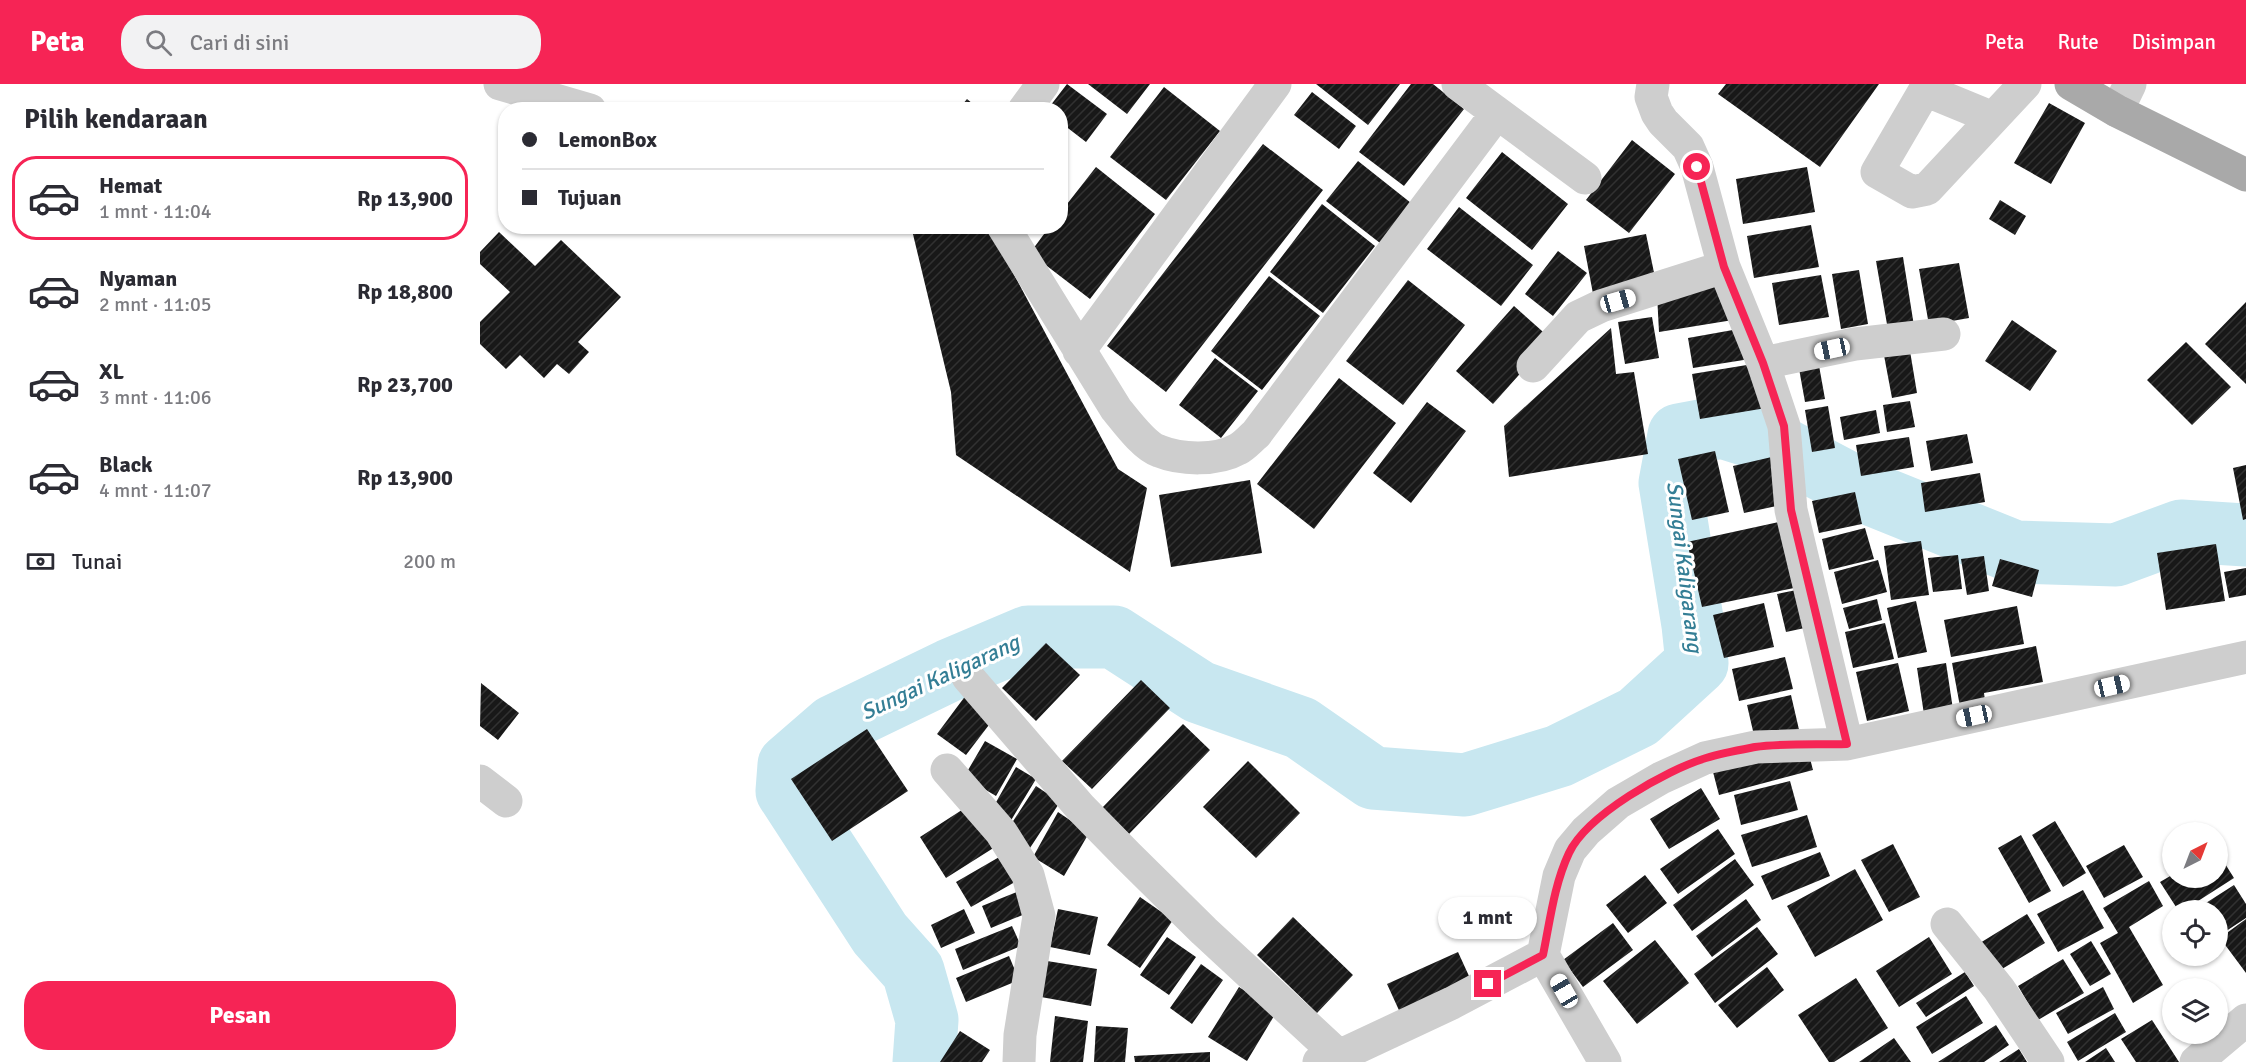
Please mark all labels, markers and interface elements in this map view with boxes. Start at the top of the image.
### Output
search box [121,15,541,69]
text: Peta [30,25,85,59]
icon: search [142,26,175,59]
text: Cari di sini [190,29,289,56]
text: Peta [1985,29,2025,55]
text: Rute [2058,29,2099,55]
text: Disimpan [2132,29,2216,55]
text: Pilih kendaraan [24,103,208,136]
text: LemonBox [558,126,657,153]
route start [1683,153,1710,180]
icon: car [27,171,81,225]
text: Hemat [99,172,162,199]
text: Tujuan [558,184,621,211]
text: Rp 13,900 [357,185,453,212]
text: 1 mnt · 11:04 [99,199,212,224]
icon: car [27,264,81,318]
text: Nyaman [99,265,177,292]
text: Rp 18,800 [357,278,453,305]
car [1598,287,1638,315]
text: 2 mnt · 11:05 [99,292,212,317]
car [1813,336,1851,362]
icon: car [27,357,81,411]
text: XL [99,358,124,385]
text: Rp 23,700 [357,371,453,398]
text: 3 mnt · 11:06 [99,385,212,410]
icon: car [27,450,81,504]
text: Black [99,451,153,478]
text: Rp 13,900 [357,464,453,491]
text: 4 mnt · 11:07 [99,478,212,503]
water label: Sungai Kaligarang [1661,480,1709,656]
icon: cash [24,545,57,578]
text: Tunai [72,548,122,575]
text: 200 m [403,549,456,574]
water label: Sungai Kaligarang [856,627,1026,726]
car [2092,673,2132,699]
car [1955,703,1993,729]
north arrow [2162,822,2228,888]
map controls [2162,822,2228,1044]
callout: 1 mnt [1438,897,1538,939]
button: locate [2162,900,2228,966]
text: 1 mnt [1463,905,1512,930]
route end [1474,970,1501,997]
car [1547,971,1581,1011]
button: layers [2162,978,2228,1044]
button: Pesan [24,981,456,1050]

